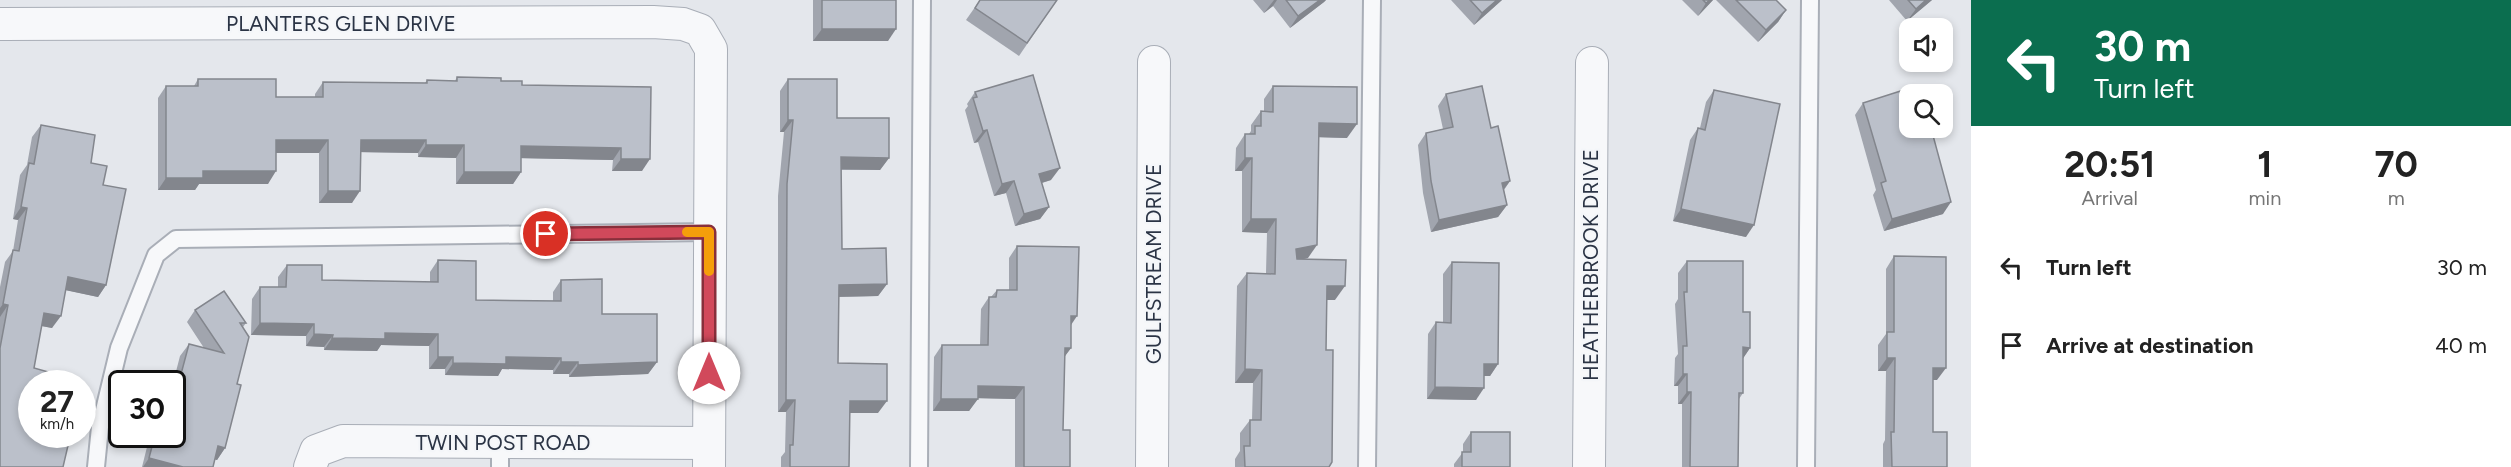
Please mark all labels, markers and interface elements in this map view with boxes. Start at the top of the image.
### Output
street label: PLANTERS GLEN DRIVE [226,11,456,36]
map controls [1899,18,1953,138]
button: sound [1899,18,1953,72]
text: 30 m [2094,21,2191,72]
icon: left [1995,24,2073,102]
text: Turn left [2094,72,2194,105]
button: search [1899,84,1953,138]
text: 20:51 [2064,143,2155,186]
text: 1 [2257,143,2272,186]
text: 70 [2374,143,2418,186]
street label: HEATHERBROOK DRIVE [1578,149,1603,381]
street label: GULFSTREAM DRIVE [1141,164,1166,364]
text: Arrival [2082,186,2138,210]
text: min [2248,186,2281,210]
text: m [2388,186,2405,210]
pin [520,208,571,259]
icon: arrive [529,217,562,250]
icon: left [1995,251,2028,284]
text: Turn left [2046,254,2132,281]
text: 30 m [2437,254,2487,281]
icon: arrive [1995,329,2028,362]
text: Arrive at destination [2046,332,2254,359]
text: 40 m [2435,332,2487,359]
position arrow [677,341,741,405]
speed limit sign: 30 [108,370,186,448]
text: 27 [40,383,74,420]
text: km/h [40,415,74,433]
street label: TWIN POST ROAD [415,430,591,455]

